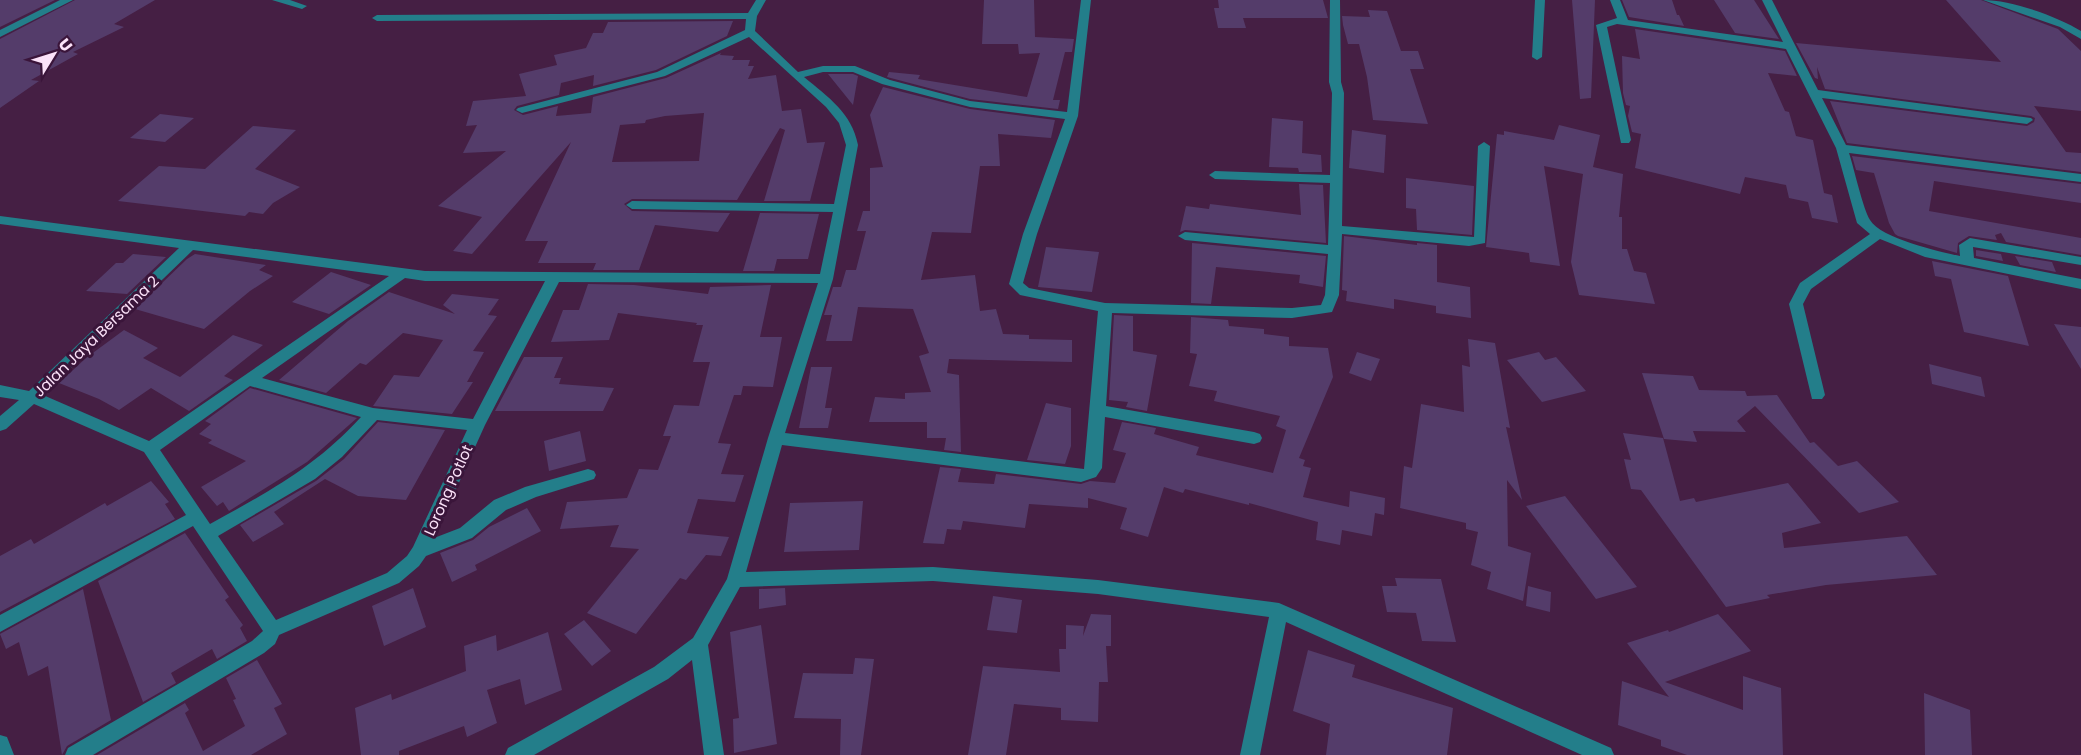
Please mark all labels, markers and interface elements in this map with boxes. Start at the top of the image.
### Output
north arrow [24,24,84,84]
text: U [53,34,78,57]
street label: Jalan Jaya Bersama 2 [29,271,163,401]
street label: Lorong Potlot [419,441,477,539]

